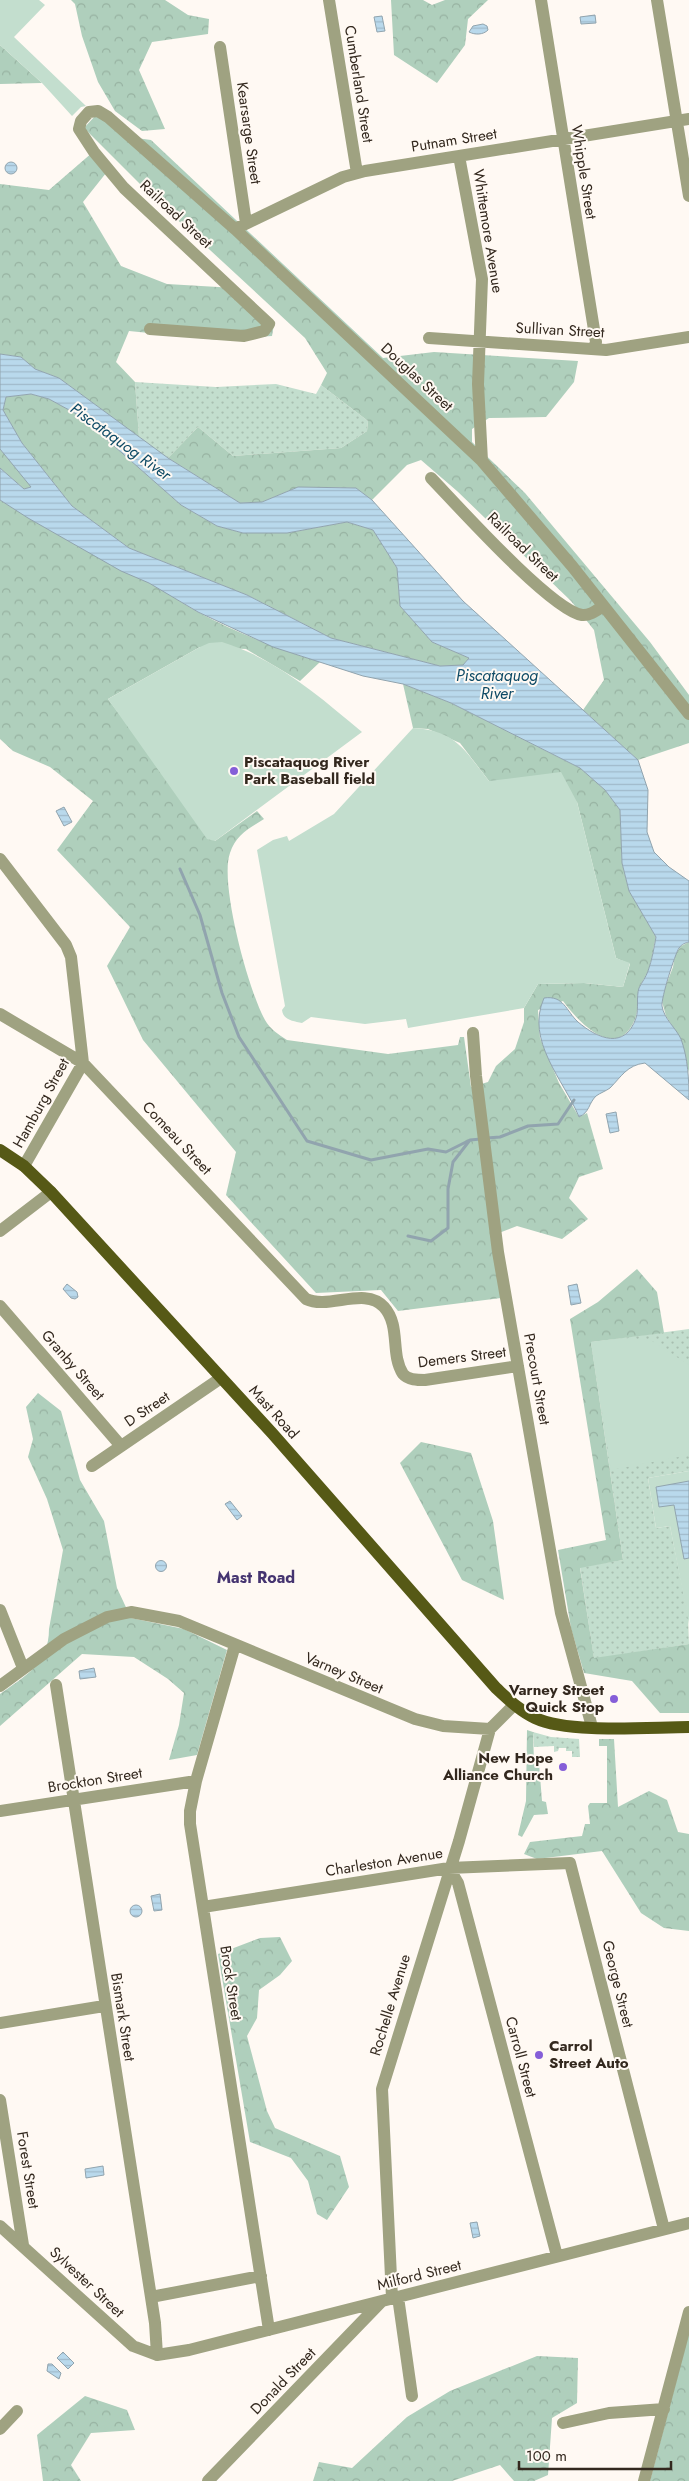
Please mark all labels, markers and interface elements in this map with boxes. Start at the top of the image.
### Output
street label: Cumberland Street [339,24,379,145]
street label: Kearsarge Street [231,81,267,186]
street label: Putnam Street [410,122,499,158]
street label: Whipple Street [566,123,602,221]
street label: Whittemore Avenue [467,167,509,295]
street label: Railroad Street [135,175,217,254]
street label: Sullivan Street [515,317,605,343]
street label: Douglas Street [376,338,458,417]
water label: Piscataquog River [66,397,177,487]
street label: Railroad Street [482,507,564,587]
water label: Piscataquog River [456,664,538,705]
place label: Piscataquog River Park Baseball field [244,751,375,790]
marker: Piscataquog River Park Baseball field [228,765,240,777]
street label: Hamburg Street [7,1054,75,1152]
street label: Comeau Street [137,1096,217,1180]
street label: Granby Street [36,1325,110,1405]
street label: Precourt Street [518,1331,556,1427]
street label: Demers Street [417,1341,508,1373]
street label: Mast Road [244,1380,304,1444]
street label: D Street [120,1386,174,1432]
district label: Mast Road [217,1566,295,1589]
street label: Varney Street [301,1647,387,1700]
place label: Varney Street Quick Stop [508,1679,604,1718]
marker: Varney Street Quick Stop [608,1693,620,1705]
place label: New Hope Alliance Church [442,1747,553,1786]
marker: New Hope Alliance Church [557,1761,569,1773]
street label: Brockton Street [46,1762,144,1798]
street label: Charleston Avenue [324,1842,445,1882]
street label: George Street [597,1938,640,2030]
street label: Brock Street [214,1944,248,2022]
street label: Rochelle Avenue [364,1951,416,2059]
street label: Bismark Street [105,1971,141,2063]
street label: Carroll Street [500,2014,542,2100]
place label: Carrol Street Auto [549,2035,629,2074]
marker: Carrol Street Auto [533,2049,545,2061]
street label: Forest Street [11,2130,45,2211]
street label: Sylvester Street [45,2241,130,2323]
street label: Milford Street [375,2254,464,2296]
street label: Donald Street [245,2342,321,2419]
scale bar [519,2438,672,2470]
text: 100 m [526,2445,567,2467]

